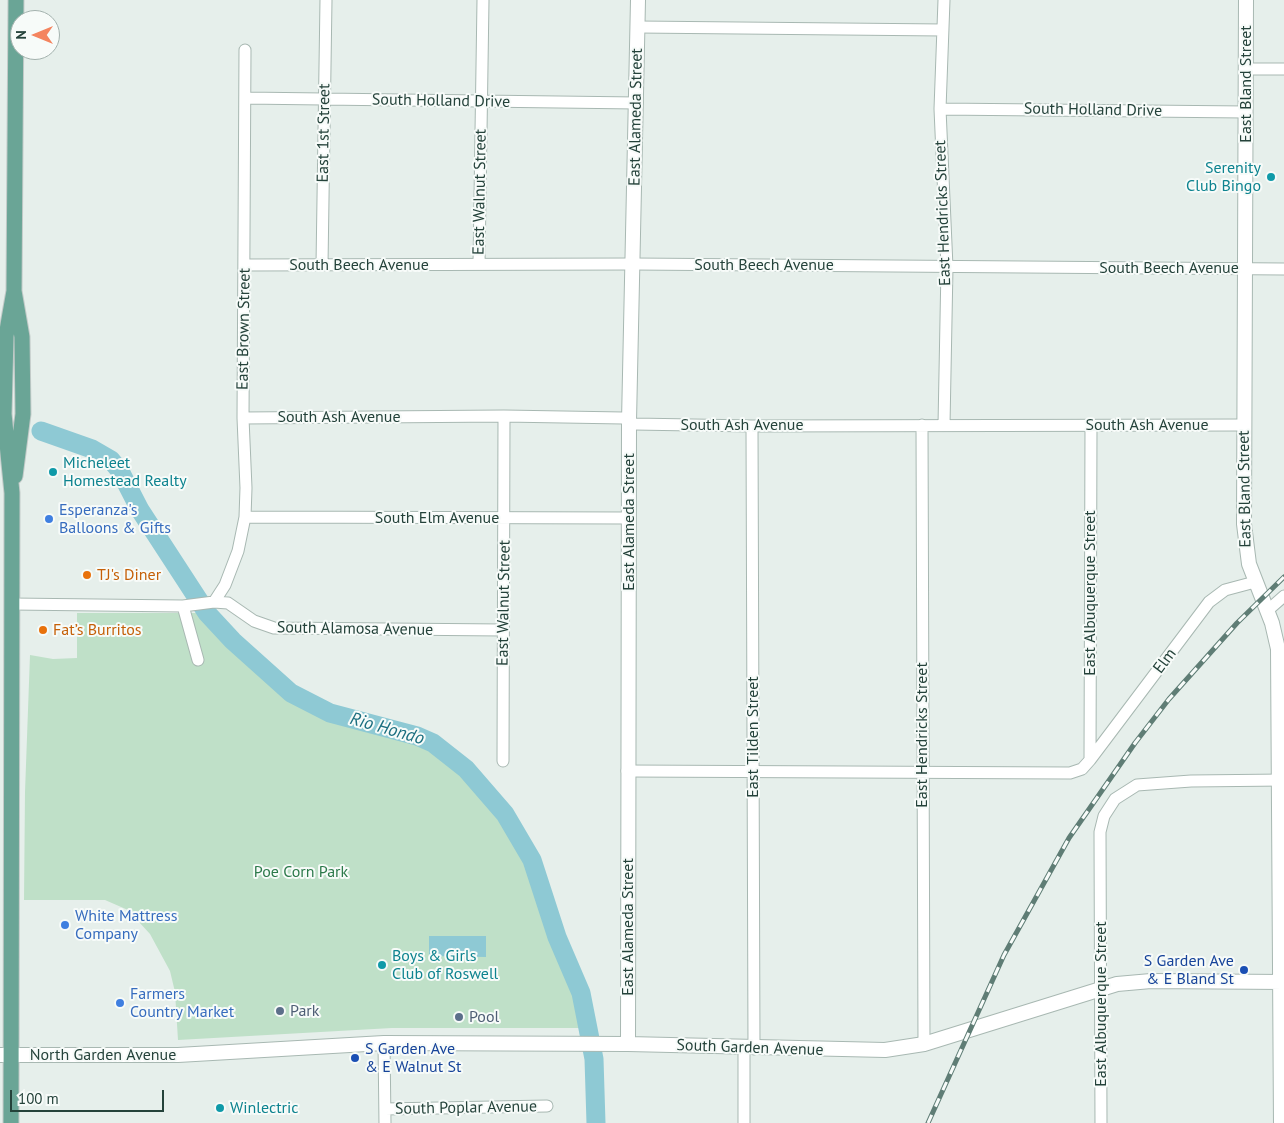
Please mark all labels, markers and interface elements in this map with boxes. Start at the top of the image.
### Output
north arrow [10,10,60,60]
street label: East Bland Street [1236,25,1256,143]
text: N [12,30,30,40]
street label: East Alameda Street [625,48,647,186]
street label: East 1st Street [314,83,334,183]
street label: South Holland Drive [372,90,510,112]
street label: South Holland Drive [1024,99,1162,121]
street label: East Walnut Street [469,129,491,255]
street label: East Hendricks Street [931,140,955,286]
place label: Serenity Club Bingo [1186,158,1261,196]
marker: Serenity Club Bingo [1265,171,1277,183]
street label: South Beech Avenue [289,255,429,275]
street label: South Beech Avenue [694,255,834,275]
street label: South Beech Avenue [1099,258,1239,278]
street label: East Brown Street [233,268,255,390]
street label: South Ash Avenue [277,407,401,427]
street label: South Ash Avenue [680,415,804,435]
street label: South Ash Avenue [1085,415,1209,435]
street label: East Bland Street [1234,430,1256,548]
place label: Micheleet Homestead Realty [63,453,187,491]
street label: East Alameda Street [619,453,639,591]
marker: Micheleet Homestead Realty [47,466,59,478]
place label: Esperanza's Balloons & Gifts [59,500,171,538]
street label: South Elm Avenue [375,508,499,528]
street label: East Albuquerque Street [1080,510,1100,676]
marker: Esperanza's Balloons & Gifts [43,513,55,525]
street label: East Walnut Street [493,540,515,666]
place label: TJ's Diner [97,565,161,585]
marker: TJ's Diner [81,569,93,581]
street label: South Alamosa Avenue [277,618,433,640]
place label: Fat’s Burritos [53,620,141,640]
marker: Fat’s Burritos [37,624,49,636]
street label: Elm [1149,645,1181,677]
street label: East Hendricks Street [912,662,932,808]
street label: East Tilden Street [743,676,763,798]
water label: Rio Hondo [347,708,427,750]
street label: East Alameda Street [618,858,638,996]
park label: Poe Corn Park [254,862,348,882]
place label: White Mattress Company [75,906,177,944]
marker: White Mattress Company [59,919,71,931]
street label: East Albuquerque Street [1091,921,1111,1087]
place label: Boys & Girls Club of Roswell [392,946,498,984]
place label: S Garden Ave & E Bland St [1144,951,1234,989]
marker: Boys & Girls Club of Roswell [376,959,388,971]
marker: S Garden Ave & E Bland St [1238,964,1250,976]
place label: Farmers Country Market [130,984,234,1022]
marker: Farmers Country Market [114,997,126,1009]
place label: Park [290,1001,319,1021]
marker: Park [274,1005,286,1017]
place label: Pool [469,1007,499,1027]
marker: Pool [453,1011,465,1023]
street label: South Garden Avenue [676,1036,824,1060]
place label: S Garden Ave & E Walnut St [365,1039,461,1077]
street label: North Garden Avenue [30,1045,176,1065]
marker: S Garden Ave & E Walnut St [349,1052,361,1064]
scale bar [12,1080,166,1112]
text: 100 m [18,1089,59,1108]
street label: South Poplar Avenue [395,1097,537,1119]
place label: Winlectric [230,1098,298,1118]
marker: Winlectric [214,1102,226,1114]

